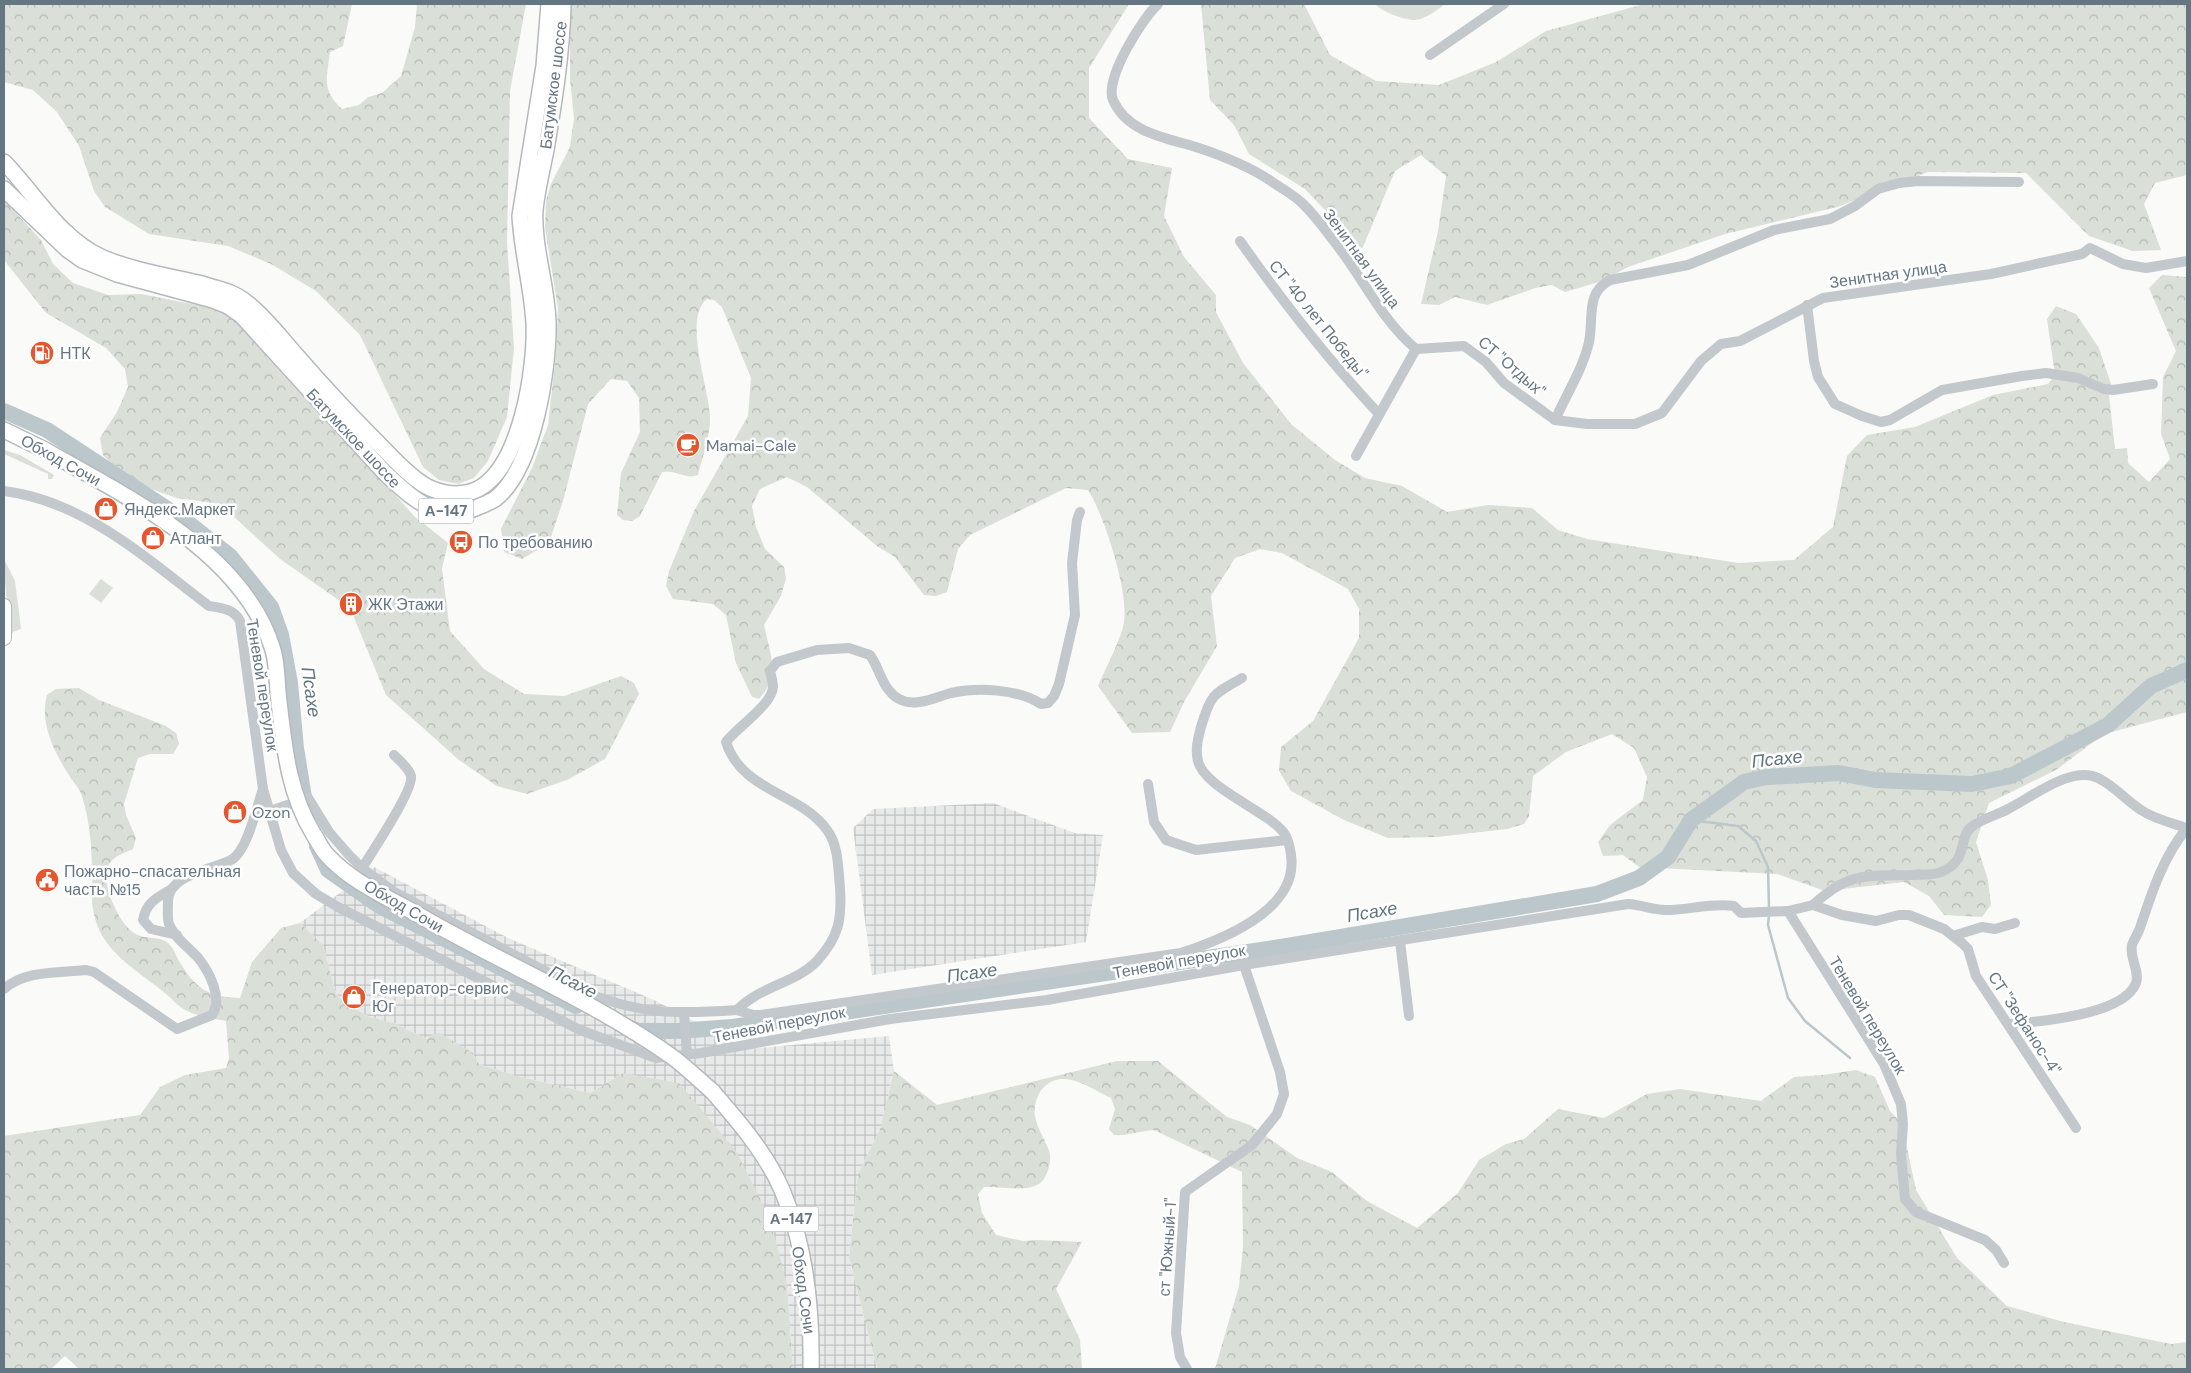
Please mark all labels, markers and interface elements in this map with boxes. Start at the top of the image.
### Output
street label: Батумское шоссе [535,20,572,150]
street label: Зенитная улица [1318,204,1405,312]
street label: СТ "40 лет Победы" [1264,256,1373,383]
street label: Зенитная улица [1828,256,1948,293]
street label: СТ "Отдых" [1474,331,1550,402]
fuel station icon: НТК [29,340,55,366]
place label: НТК [60,343,91,364]
street label: Батумское шоссе [302,384,405,493]
street label: Обход Сочи [17,430,105,491]
cafe icon: Mamai-Cale [675,432,701,458]
place label: Mamai-Cale [706,435,796,456]
shop icon: Яндекс.Маркет [93,496,119,522]
road number: А-147 [418,498,474,524]
place label: Яндекс.Маркет [124,499,236,520]
shop icon: Атлант [140,525,166,551]
place label: Атлант [170,528,222,549]
bus stop icon: По требованию [448,529,474,555]
place label: По требованию [478,532,593,553]
building icon: ЖК Этажи [338,591,364,617]
place label: ЖК Этажи [368,594,444,615]
street label: Теневой переулок [242,617,284,754]
water label: Псахе [296,665,326,719]
water label: Псахе [1750,744,1804,774]
shop icon: Ozon [222,799,248,825]
place label: Ozon [252,802,290,823]
place label: Пожарно-спасательная часть №15 [64,861,241,900]
public building icon: Пожарно-спасательная часть №15 [34,867,60,893]
street label: Обход Сочи [360,875,447,938]
water label: Псахе [1345,896,1399,928]
street label: Теневой переулок [1111,939,1248,983]
street label: Теневой переулок [1824,952,1912,1079]
water label: Псахе [945,958,999,988]
water label: Псахе [545,960,601,1004]
street label: СТ "Зефанос-4" [1983,968,2066,1079]
place label: Генератор-сервис Юг [372,978,509,1017]
shop icon: Генератор-сервис Юг [341,984,367,1010]
street label: Теневой переулок [711,1001,848,1048]
street label: ст "Южный-1" [1154,1197,1181,1297]
road number: А-147 [764,1206,818,1232]
street label: Обход Сочи [787,1245,820,1335]

